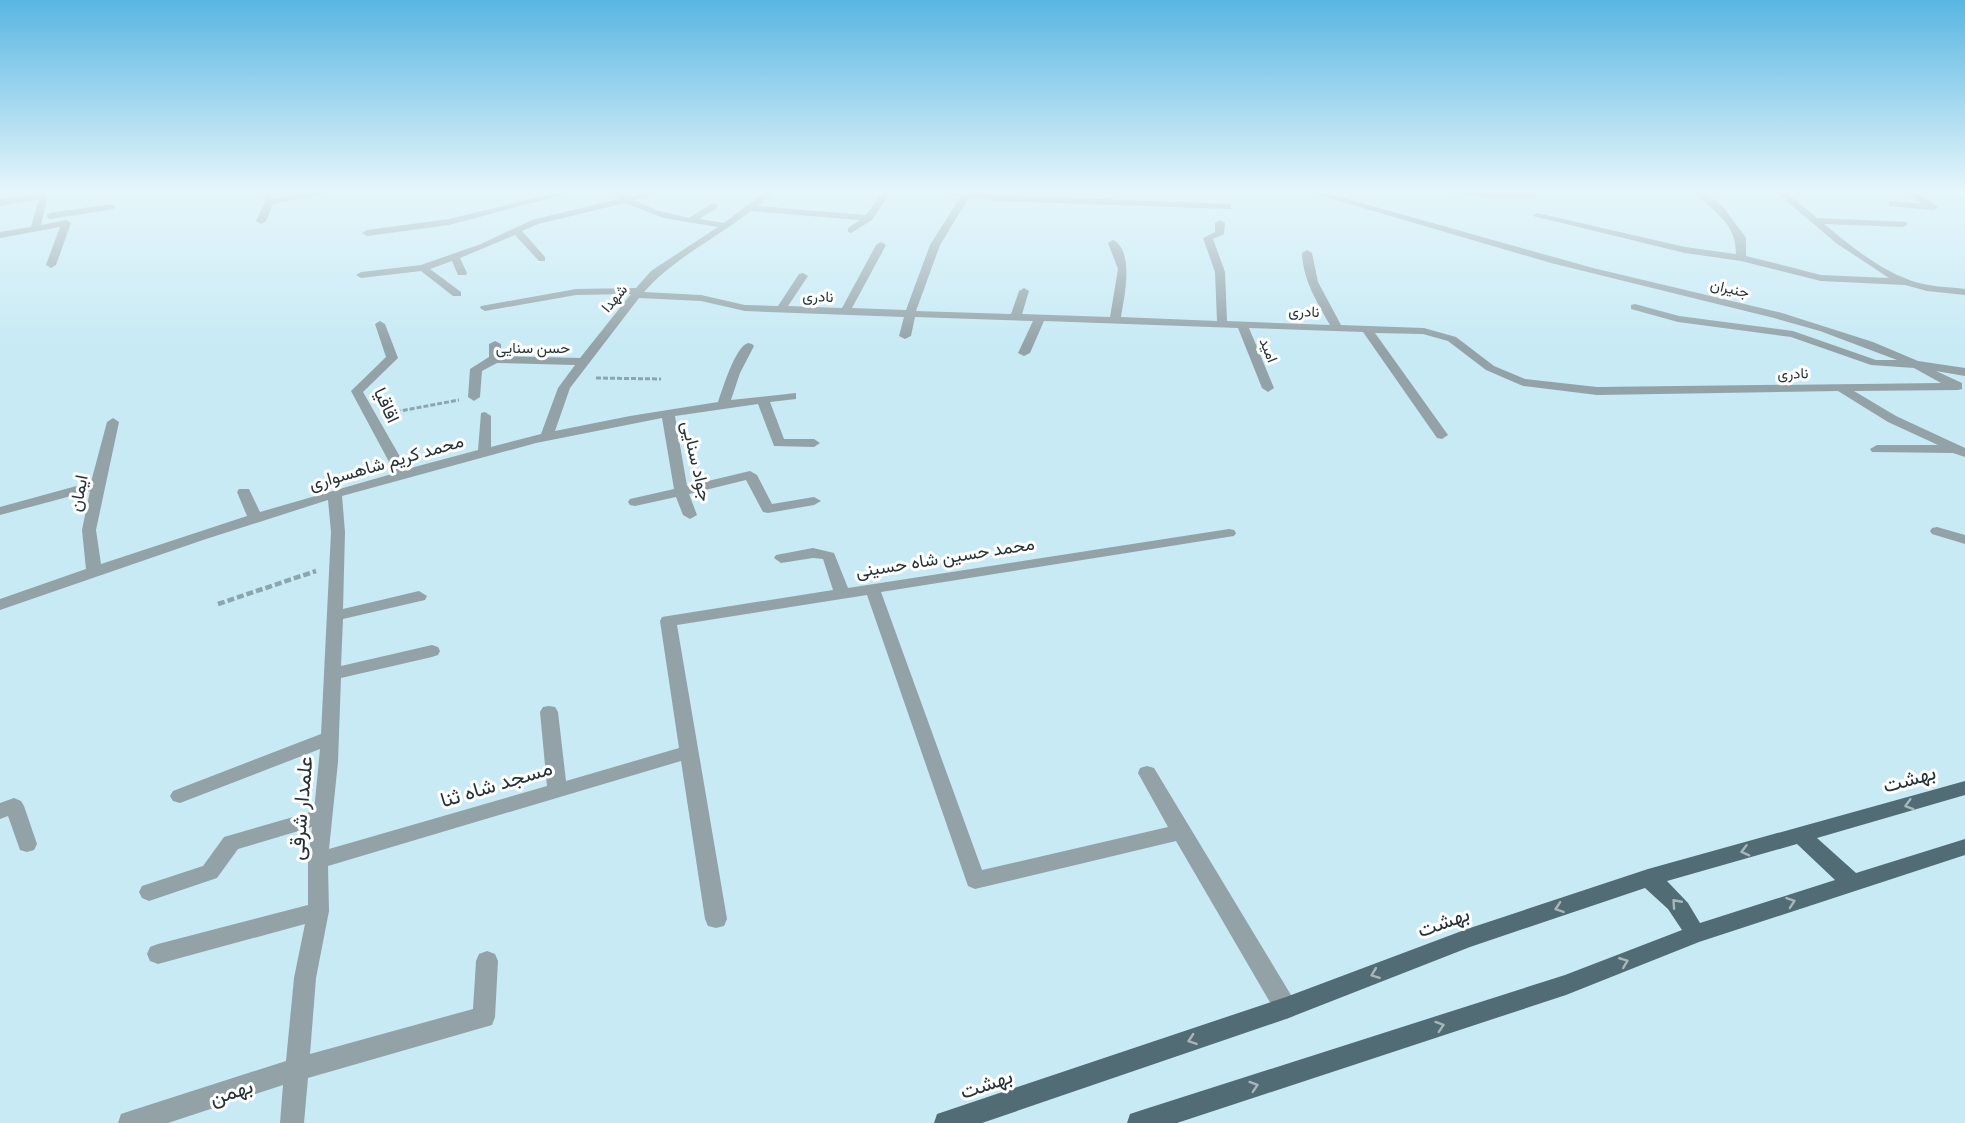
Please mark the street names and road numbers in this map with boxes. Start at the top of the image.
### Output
street label: جنیران [1709,274,1751,302]
street label: شهدا [597,280,631,316]
street label: نادری [802,286,834,307]
street label: نادری [1288,301,1320,322]
street label: امید [1256,335,1282,365]
street label: حسن سنايی [496,338,570,358]
street label: نادری [1777,363,1809,384]
street label: اقاقیا [369,384,405,426]
street label: جواد سنایی [677,419,717,503]
street label: محمد کریم شاهسواری [306,429,466,496]
street label: ایمان [63,473,93,513]
street label: محمد حسین شاه حسینی [854,532,1036,582]
street label: مسجد شاه ثنا [437,753,555,813]
street label: علمدار شرقی [282,755,318,861]
street label: بهشت [1879,757,1939,799]
street label: بهشت [1413,899,1473,943]
street label: بهشت [956,1061,1016,1105]
street label: بهمن [206,1071,256,1111]

